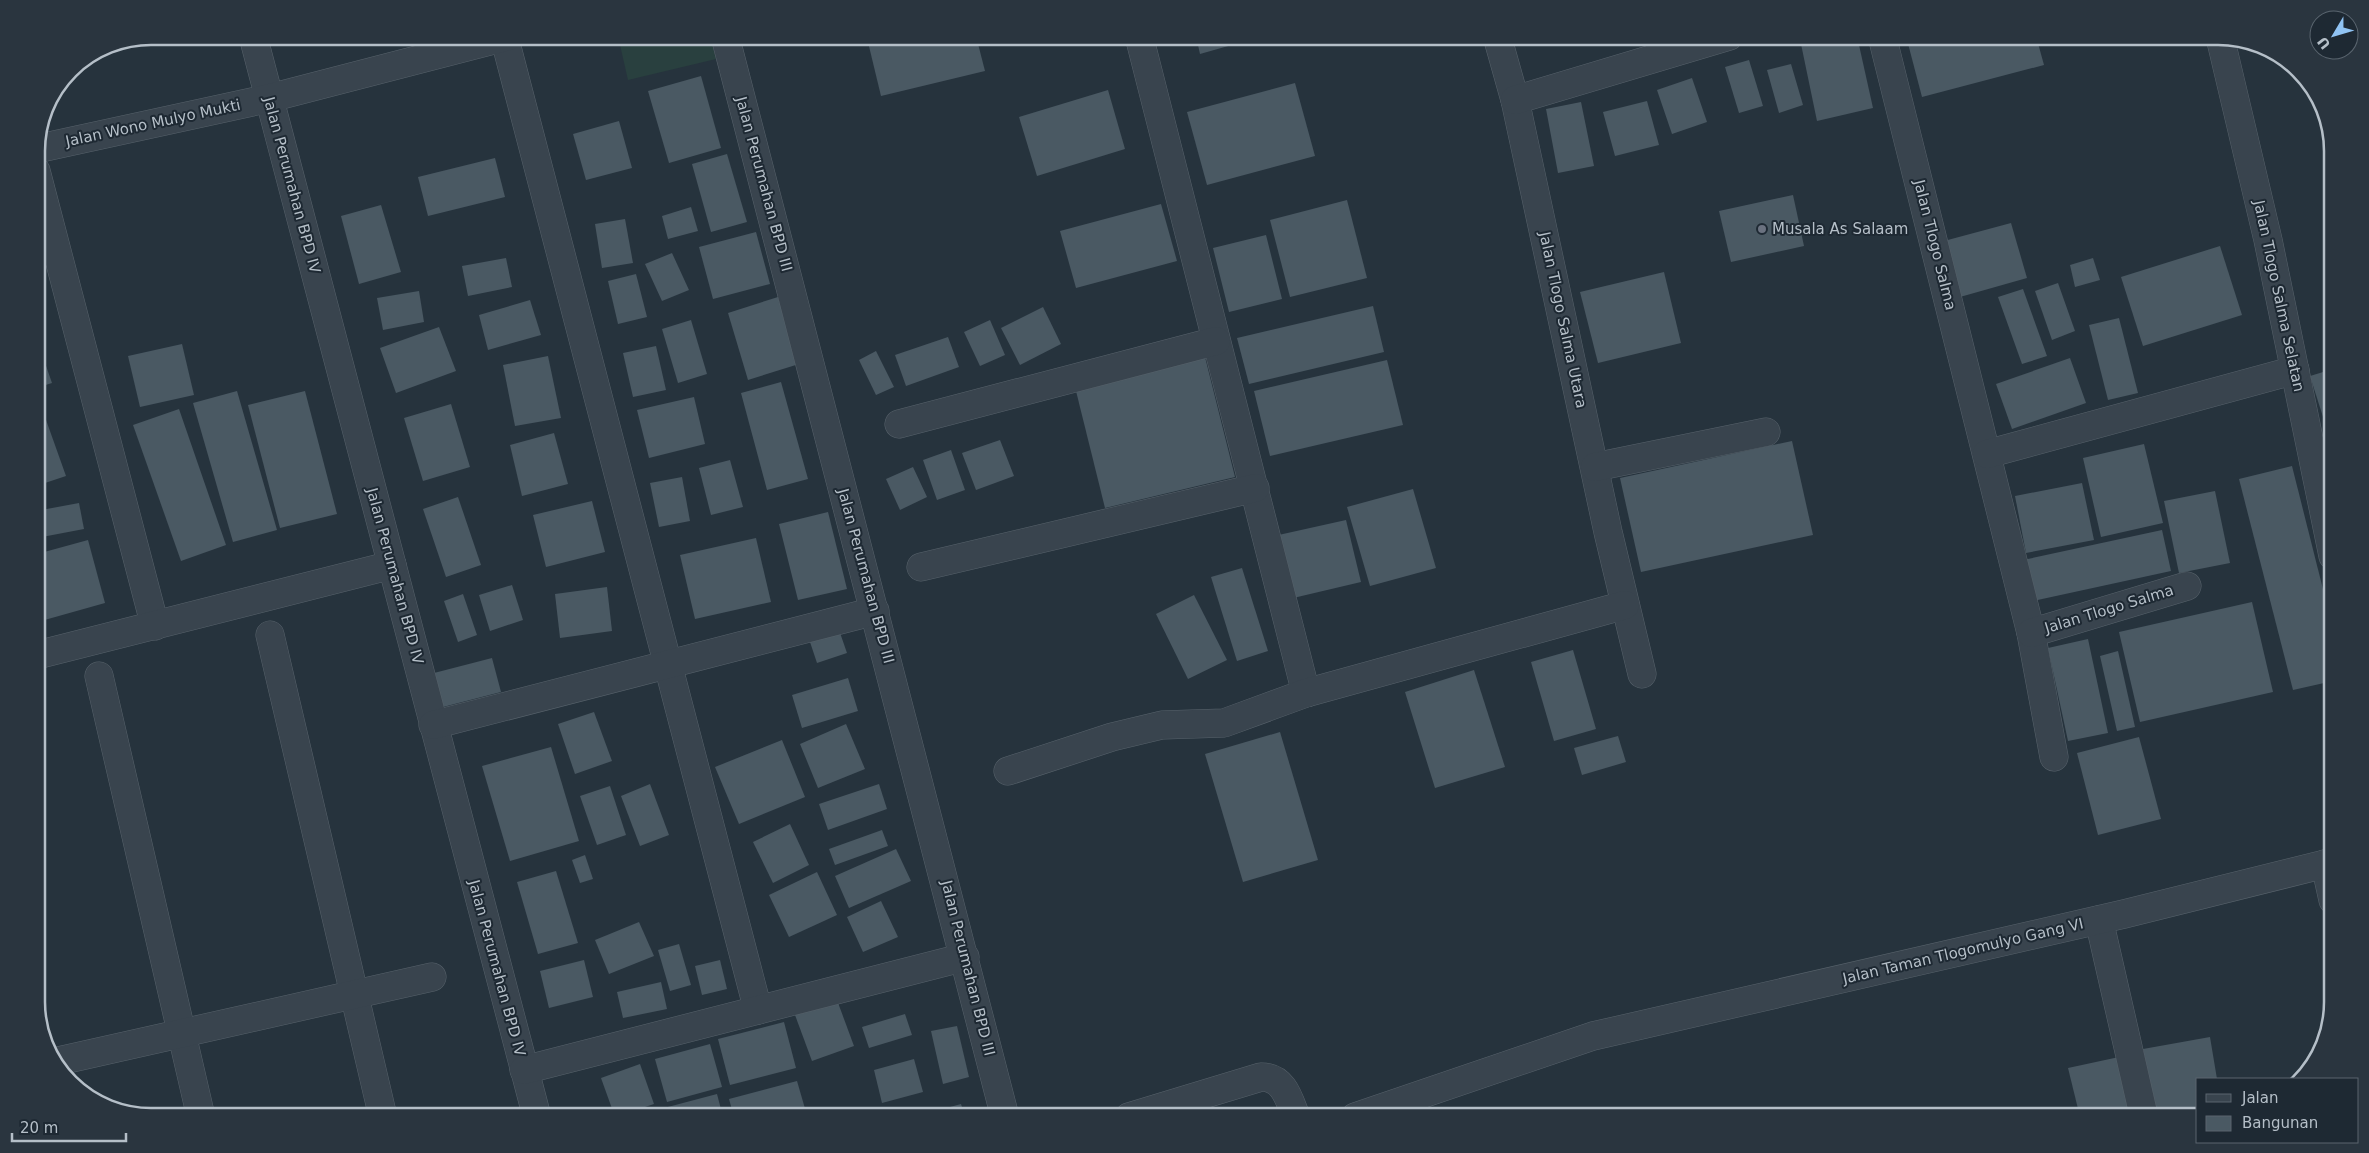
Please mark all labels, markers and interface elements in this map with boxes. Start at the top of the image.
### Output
north arrow [2309,10,2359,60]
text: U [2314,34,2334,52]
street label: Jalan Perumahan BPD IV [260,94,324,276]
street label: Jalan Perumahan BPD III [732,94,796,273]
street label: Jalan Wono Mulyo Mukti [63,96,242,151]
street label: Jalan Tlogo Salma [1910,177,1960,312]
street label: Jalan Tlogo Salma Selatan [2250,198,2308,393]
place label: Musala As Salaam [1772,220,1908,238]
marker: Musala As Salaam [1756,223,1768,235]
street label: Jalan Tlogo Salma Utara [1535,229,1591,410]
street label: Jalan Perumahan BPD IV [363,485,427,667]
street label: Jalan Perumahan BPD III [834,486,898,665]
street label: Jalan Tlogo Salma [2041,581,2176,637]
street label: Jalan Perumahan BPD IV [465,877,529,1059]
street label: Jalan Perumahan BPD III [937,877,999,1058]
street label: Jalan Taman Tlogomulyo Gang VI [1840,914,2085,988]
legend [2196,1078,2359,1143]
text: Jalan [2241,1089,2278,1107]
scale bar [12,1110,126,1142]
text: Bangunan [2242,1114,2318,1132]
text: 20 m [20,1119,58,1137]

